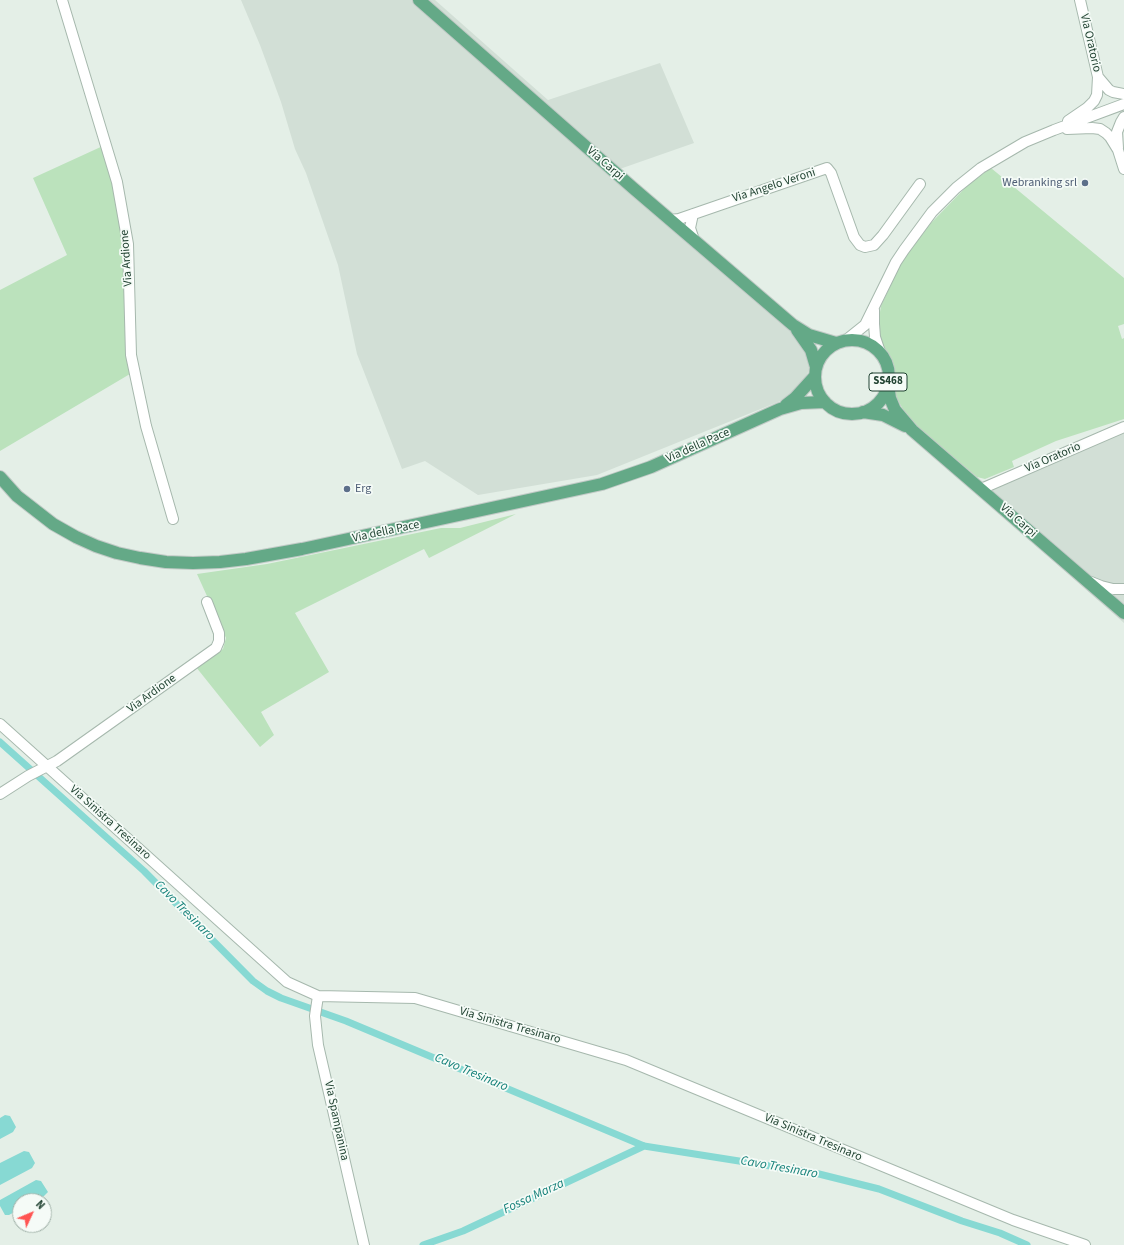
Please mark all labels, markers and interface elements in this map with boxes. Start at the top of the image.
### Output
street label: Via Oratorio [1076,12,1104,74]
street label: Via Carpi [584,144,626,184]
street label: Via Angelo Veroni [731,166,817,206]
place label: Webranking srl [1002,176,1077,190]
marker: Webranking srl [1080,178,1090,188]
street label: Via Ardione [118,229,136,287]
road number: SS468 [869,373,907,391]
street label: Via della Pace [664,426,732,466]
street label: Via Oratorio [1023,440,1083,476]
place label: Erg [355,482,371,496]
marker: Erg [342,484,352,494]
street label: Via Carpi [997,501,1039,541]
street label: Via della Pace [351,518,421,546]
street label: Via Ardione [125,671,179,717]
street label: Via Sinistra Tresinaro [66,783,154,863]
water label: Cavo Tresinaro [151,878,217,944]
street label: Via Sinistra Tresinaro [458,1005,562,1047]
water label: Cavo Tresinaro [432,1050,510,1096]
street label: Via Spampanina [321,1080,351,1162]
street label: Via Sinistra Tresinaro [762,1111,864,1165]
water label: Cavo Tresinaro [739,1154,819,1182]
water label: Fossa Marza [501,1176,567,1218]
north arrow [12,1193,52,1233]
text: N [32,1197,48,1213]

